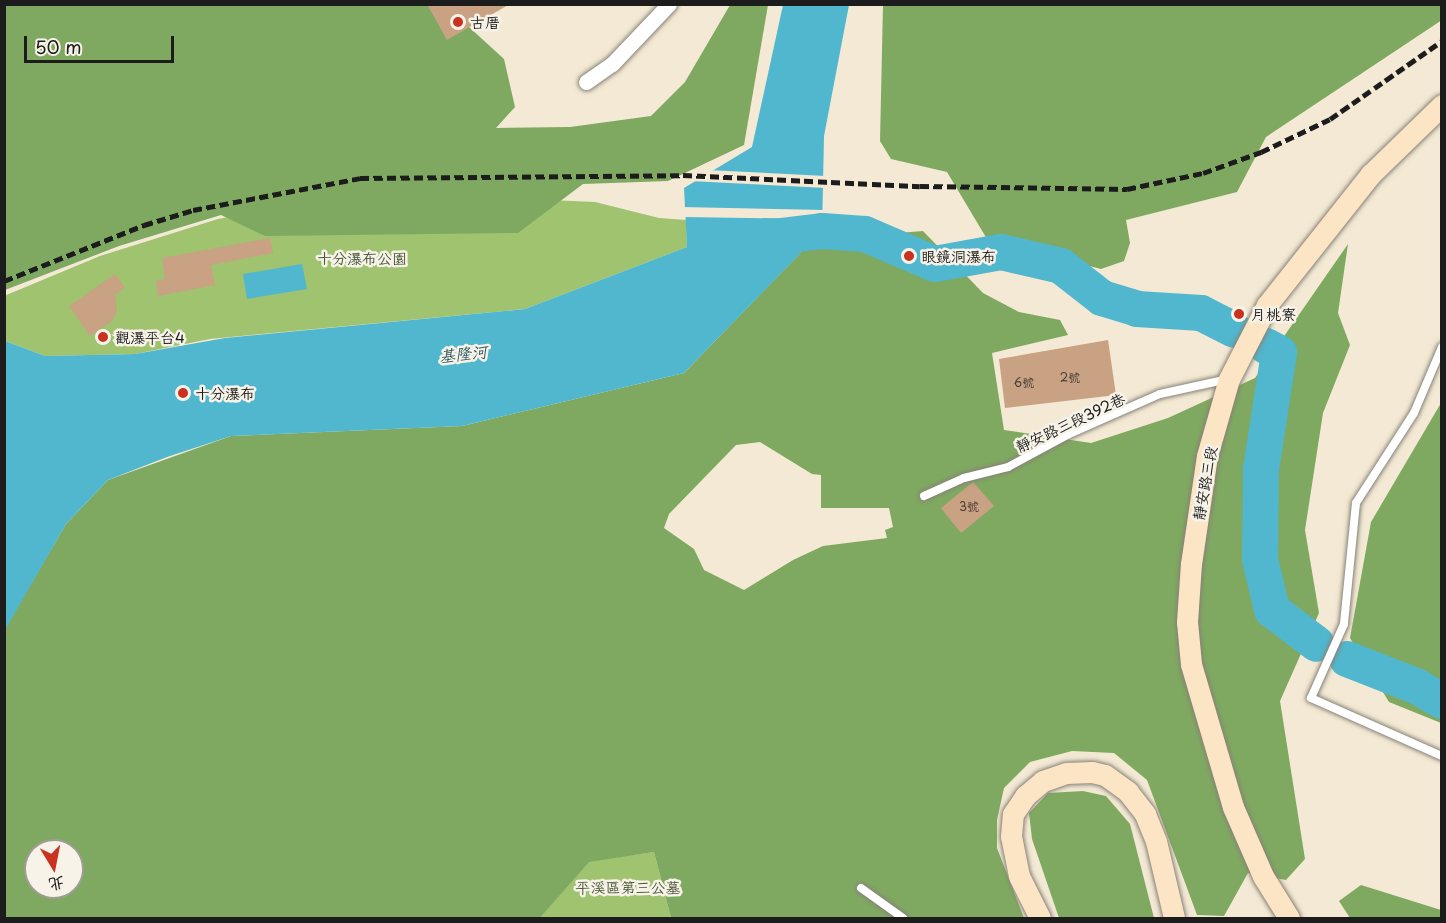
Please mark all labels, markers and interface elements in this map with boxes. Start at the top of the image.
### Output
place label: 古厝 [470,13,500,31]
marker: 古厝 [451,15,465,29]
scale bar [27,24,177,62]
text: 50 m [35,33,82,60]
place label: 眼鏡洞瀑布 [921,247,996,265]
park label: 十分瀑布公園 [317,249,407,267]
marker: 眼鏡洞瀑布 [902,249,916,263]
place label: 月桃寮 [1251,305,1296,323]
marker: 月桃寮 [1232,307,1246,321]
place label: 觀瀑平台4 [115,328,185,346]
marker: 觀瀑平台4 [96,330,110,344]
water label: 基隆河 [438,341,488,365]
house number: 2號 [1060,371,1080,385]
house number: 6號 [1014,376,1034,390]
place label: 十分瀑布 [195,384,255,402]
marker: 十分瀑布 [176,386,190,400]
street label: 靜安路三段392巷 [1012,389,1128,455]
street label: 靜安路三段 [1189,445,1219,521]
house number: 3號 [959,500,979,514]
north arrow [24,839,84,899]
text: 北 [47,872,67,898]
park label: 平溪區第三公墓 [576,878,680,896]

